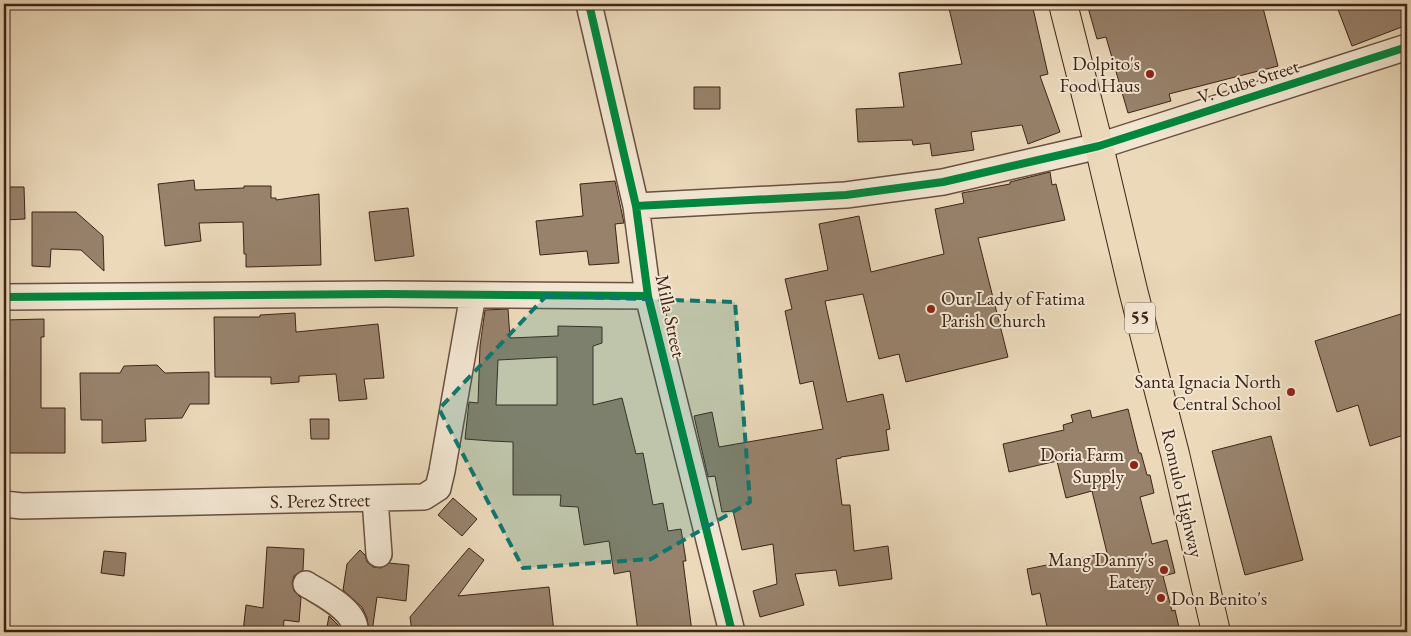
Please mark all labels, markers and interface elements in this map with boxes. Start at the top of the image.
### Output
place label: Dolpito's Food Haus [1059,51,1140,98]
street label: V. Cube Street [1194,53,1302,110]
marker: Dolpito's Food Haus [1144,68,1156,80]
street label: Milla Street [650,272,691,360]
place label: Our Lady of Fatima Parish Church [941,286,1085,333]
road number: 55 [1125,302,1155,334]
marker: Our Lady of Fatima Parish Church [925,303,937,315]
place label: Santa Ignacia North Central School [1135,369,1281,416]
marker: Santa Ignacia North Central School [1285,386,1297,398]
street label: Romulo Highway [1156,426,1210,561]
place label: Doria Farm Supply [1040,442,1125,489]
marker: Doria Farm Supply [1128,459,1140,471]
street label: S. Perez Street [270,487,370,514]
place label: Mang Danny's Eatery [1048,547,1155,594]
marker: Mang Danny's Eatery [1158,564,1170,576]
place label: Don Benito's [1171,586,1267,611]
marker: Don Benito's [1155,592,1167,604]

